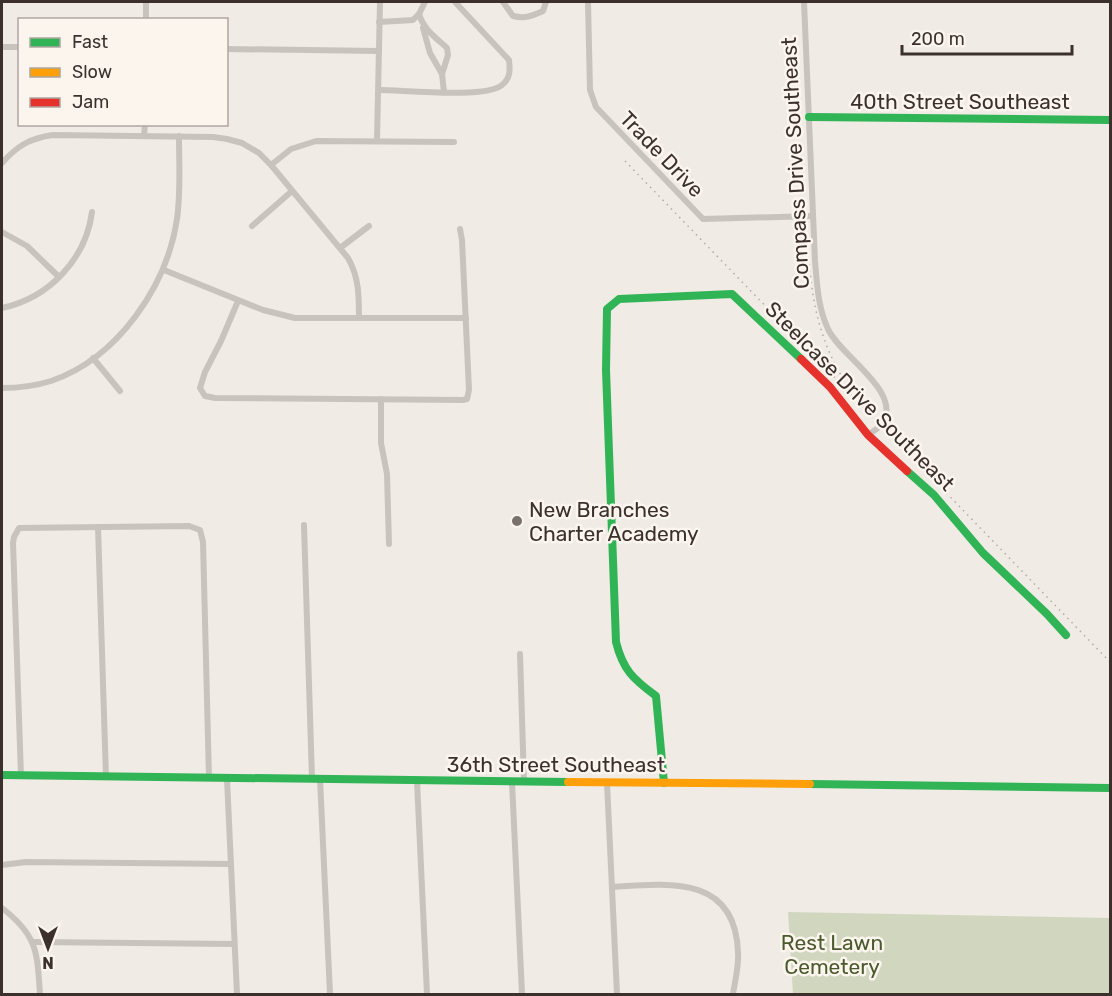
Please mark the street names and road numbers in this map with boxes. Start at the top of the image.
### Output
street label: Compass Drive Southeast [776,36,814,290]
street label: 40th Street Southeast [850,89,1070,114]
street label: Trade Drive [615,106,709,202]
street label: Steelcase Drive Southeast [760,296,960,496]
street label: 36th Street Southeast [447,752,665,777]

